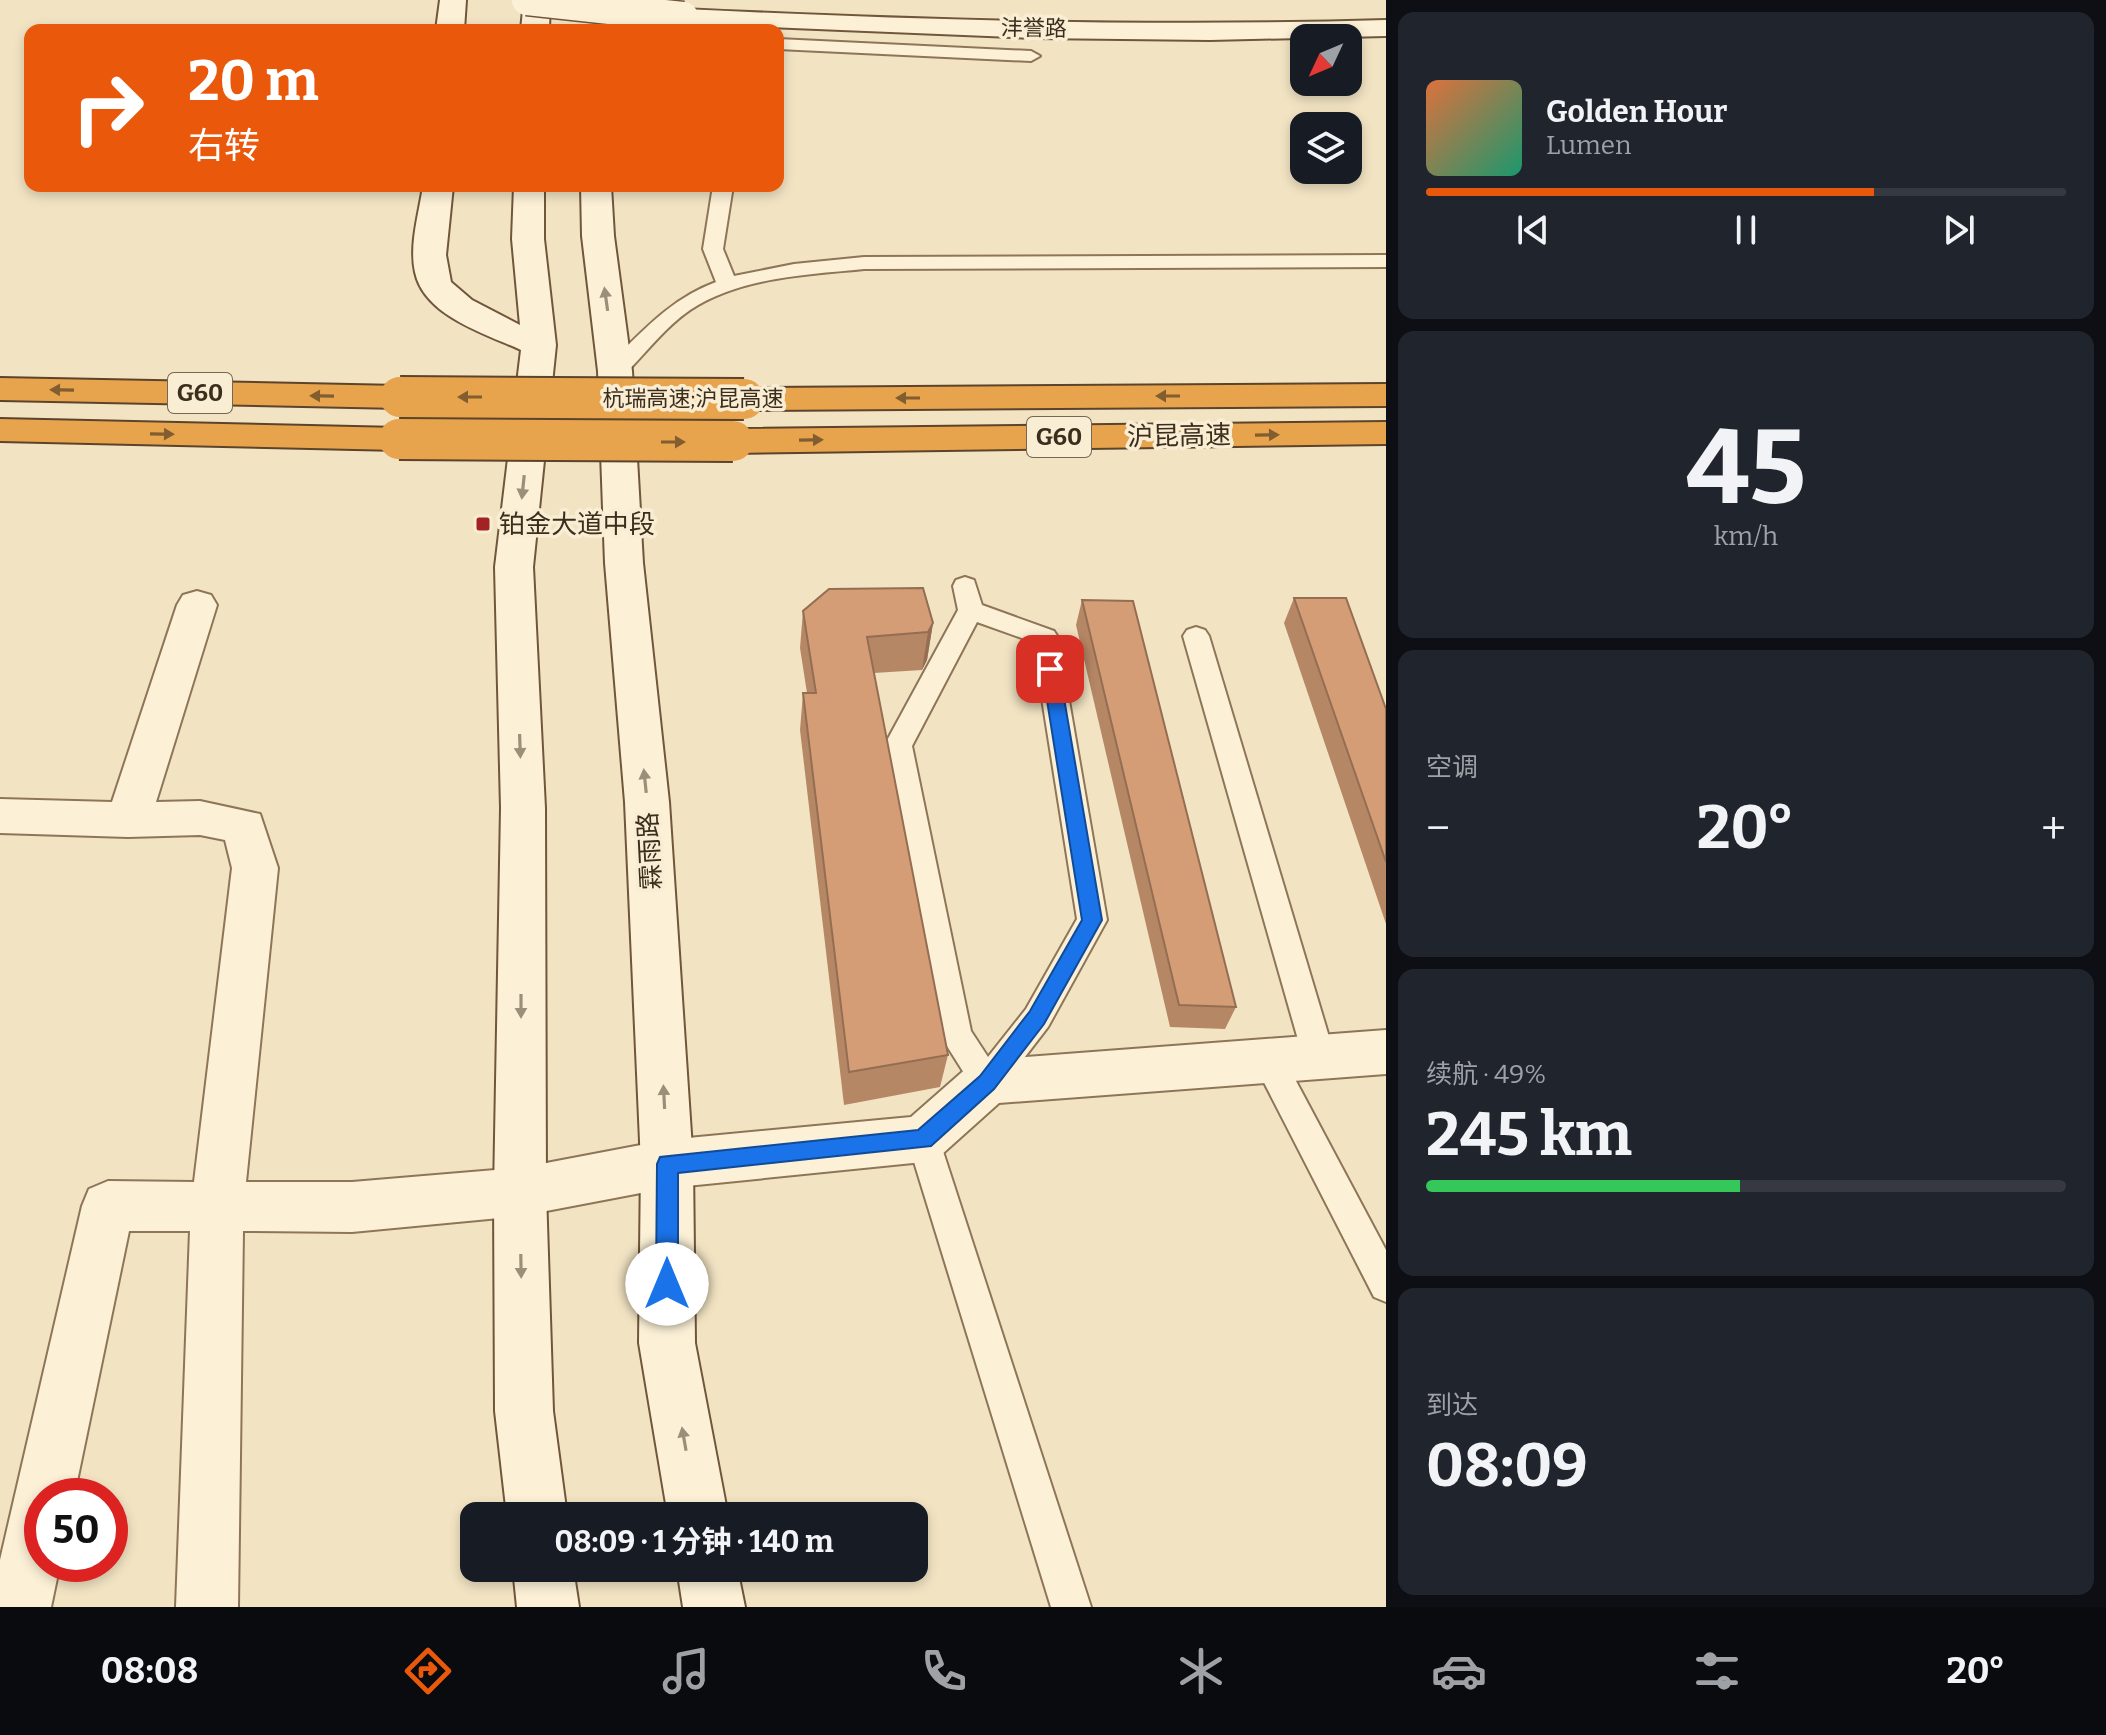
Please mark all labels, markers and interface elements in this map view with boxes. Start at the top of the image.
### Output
street label: 沣誉路 [1001,14,1067,42]
north arrow [1290,24,1362,96]
map controls [1290,24,1362,184]
text: 20 m [188,48,319,115]
icon: right [56,56,160,160]
text: Golden Hour [1546,94,1727,130]
button: layers [1290,112,1362,184]
text: 右转 [188,124,260,168]
text: Lumen [1546,130,1632,161]
icon: previous [1511,208,1555,252]
icon: pause [1724,208,1768,252]
icon: next [1937,208,1981,252]
one-way arrow [599,286,612,311]
road number: G60 [168,373,232,413]
one-way arrow [49,384,74,396]
street label: 杭瑞高速;沪昆高速 [603,385,783,412]
one-way arrow [309,389,334,402]
one-way arrow [1155,390,1180,402]
one-way arrow [457,391,482,403]
one-way arrow [895,392,920,404]
text: 45 [1686,406,1806,531]
road number: G60 [1027,417,1091,457]
street label: 沪昆高速 [1127,420,1231,452]
one-way arrow [150,428,175,440]
one-way arrow [1255,428,1280,441]
one-way arrow [799,434,824,447]
one-way arrow [661,436,686,448]
one-way arrow [517,475,530,500]
place label: 铂金大道中段 [499,509,655,540]
marker: 铂金大道中段 [474,515,492,533]
text: km/h [1714,521,1778,552]
pin [1016,635,1084,703]
icon: arrive [1028,647,1072,691]
one-way arrow [514,734,527,759]
text: 空调 [1426,752,1478,783]
one-way arrow [638,768,651,793]
text: 20° [1697,792,1794,864]
text: − [1426,802,1450,855]
text: + [2041,802,2066,855]
street label: 霖雨路 [632,811,668,891]
one-way arrow [515,994,527,1019]
text: 续航 · 49% [1426,1059,1546,1090]
one-way arrow [657,1084,670,1109]
text: 245 km [1426,1099,1632,1171]
position arrow [625,1242,709,1326]
one-way arrow [515,1254,528,1279]
text: 到达 [1426,1390,1478,1421]
one-way arrow [678,1426,690,1451]
text: 08:09 [1426,1430,1588,1502]
speed limit sign: 50 [24,1478,128,1582]
text: 08:09 · 1 分钟 · 140 m [554,1524,834,1560]
icon: directions [400,1643,456,1699]
icon: music [658,1643,714,1699]
icon: phone [916,1643,972,1699]
icon: climate [1173,1643,1229,1699]
icon: car [1431,1643,1487,1699]
icon: filters [1689,1643,1745,1699]
text: 08:08 [101,1649,198,1693]
text: 20° [1946,1649,2005,1693]

